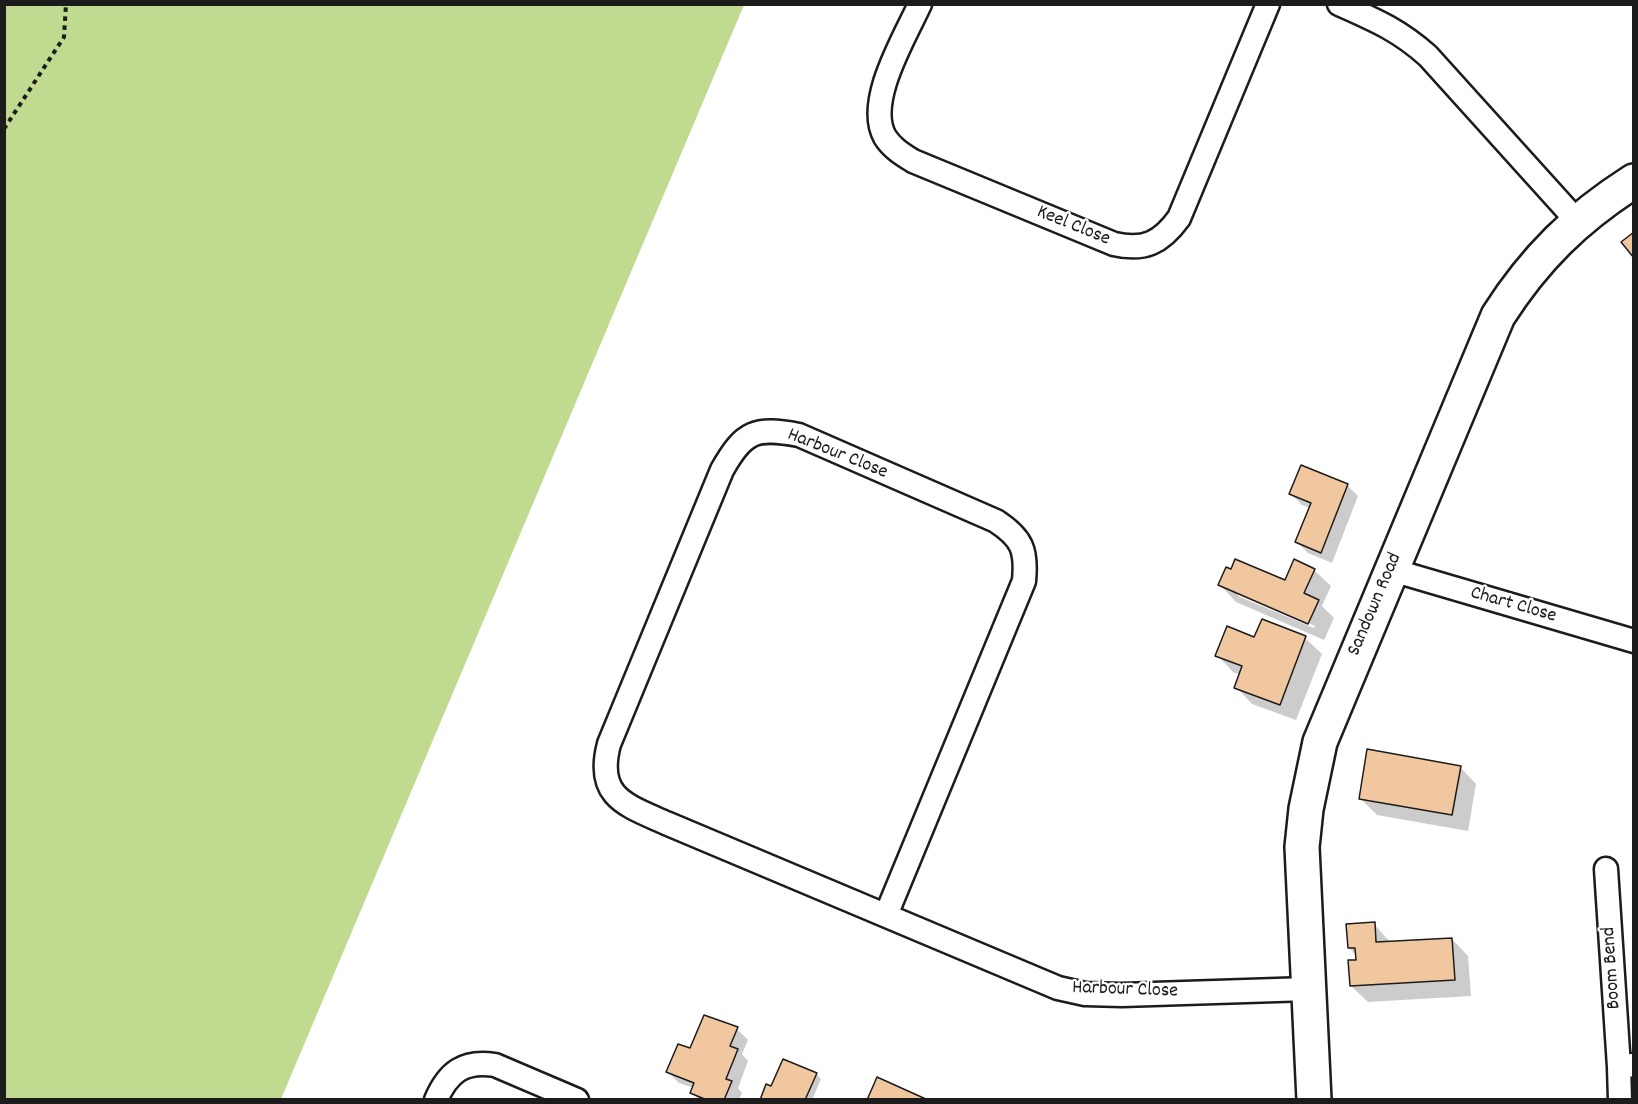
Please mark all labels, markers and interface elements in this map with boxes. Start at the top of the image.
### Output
street label: Keel Close [1033,201,1113,253]
street label: Harbour Close [783,424,891,486]
street label: Sandown Road [1343,550,1409,660]
street label: Chart Close [1467,582,1559,630]
street label: Boom Bend [1598,926,1628,1010]
street label: Harbour Close [1072,977,1178,1005]

